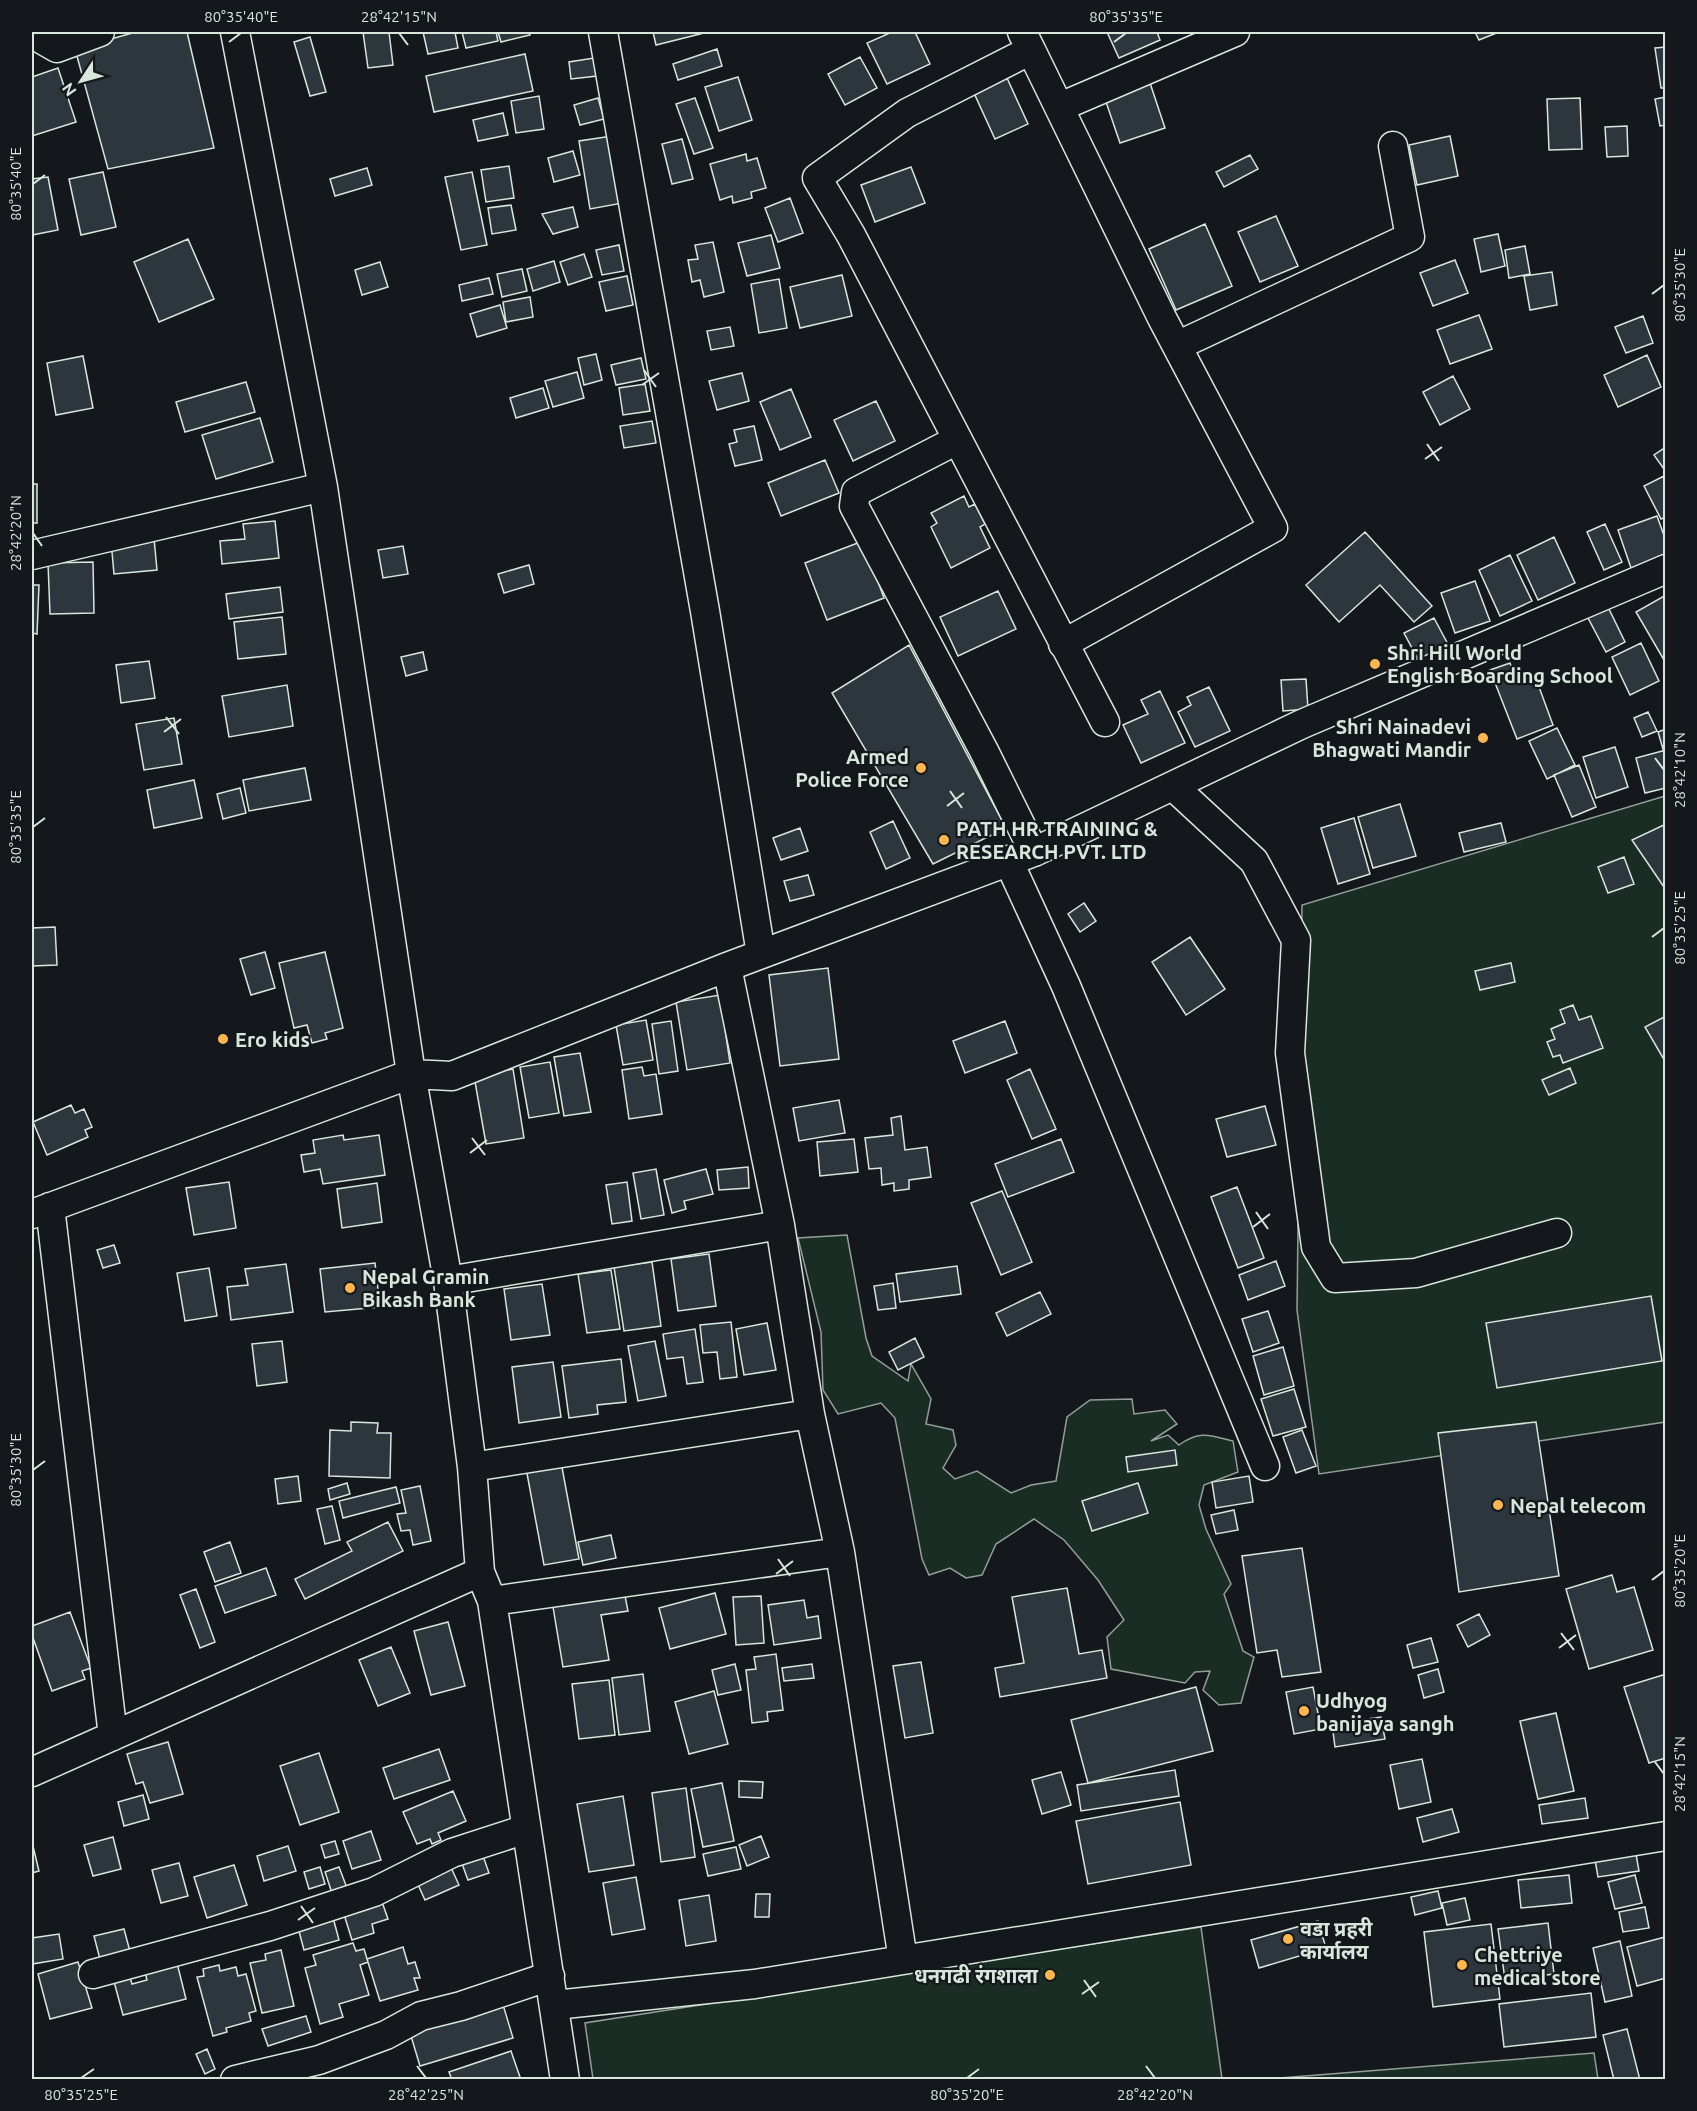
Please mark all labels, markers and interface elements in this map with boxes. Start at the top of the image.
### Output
text: 80°35'40"E [204,8,278,25]
text: 28°42'15"N [361,8,437,25]
text: 80°35'35"E [1089,8,1163,25]
north arrow [51,51,111,111]
text: N [58,80,80,100]
text: 80°35'40"E [7,147,24,221]
text: 80°35'30"E [1671,248,1688,322]
text: 28°42'20"N [7,495,24,571]
place label: Shri Hill World English Boarding School [1387,641,1613,687]
marker: Shri Hill World English Boarding School [1368,657,1382,671]
place label: Shri Nainadevi Bhagwati Mandir [1312,715,1472,761]
marker: Shri Nainadevi Bhagwati Mandir [1476,731,1490,745]
text: 28°42'10"N [1671,732,1688,808]
place label: Armed Police Force [795,745,909,791]
marker: Armed Police Force [914,761,928,775]
text: 80°35'35"E [7,790,24,864]
place label: PATH HR TRAINING & RESEARCH PVT. LTD [956,817,1158,863]
marker: PATH HR TRAINING & RESEARCH PVT. LTD [937,833,951,847]
text: 80°35'25"E [1671,891,1688,965]
place label: Ero kids [235,1028,310,1051]
marker: Ero kids [216,1032,230,1046]
place label: Nepal Gramin Bikash Bank [362,1265,489,1311]
marker: Nepal Gramin Bikash Bank [343,1281,357,1295]
text: 80°35'30"E [7,1433,24,1507]
place label: Nepal telecom [1510,1494,1646,1517]
marker: Nepal telecom [1491,1498,1505,1512]
text: 80°35'20"E [1671,1534,1688,1608]
place label: Udhyog banijaya sangh [1316,1689,1454,1735]
marker: Udhyog banijaya sangh [1297,1704,1311,1718]
text: 28°42'15"N [1671,1736,1688,1812]
place label: वडा प्रहरी कार्यालय [1300,1917,1374,1963]
marker: वडा प्रहरी कार्यालय [1281,1932,1295,1946]
place label: Chettriye medical store [1474,1943,1601,1989]
marker: Chettriye medical store [1455,1958,1469,1972]
place label: धनगढी रंगशाला [914,1964,1039,1987]
marker: धनगढी रंगशाला [1043,1968,1057,1982]
text: 80°35'25"E [44,2086,118,2103]
text: 28°42'25"N [388,2086,464,2103]
text: 80°35'20"E [930,2086,1004,2103]
text: 28°42'20"N [1117,2086,1193,2103]

